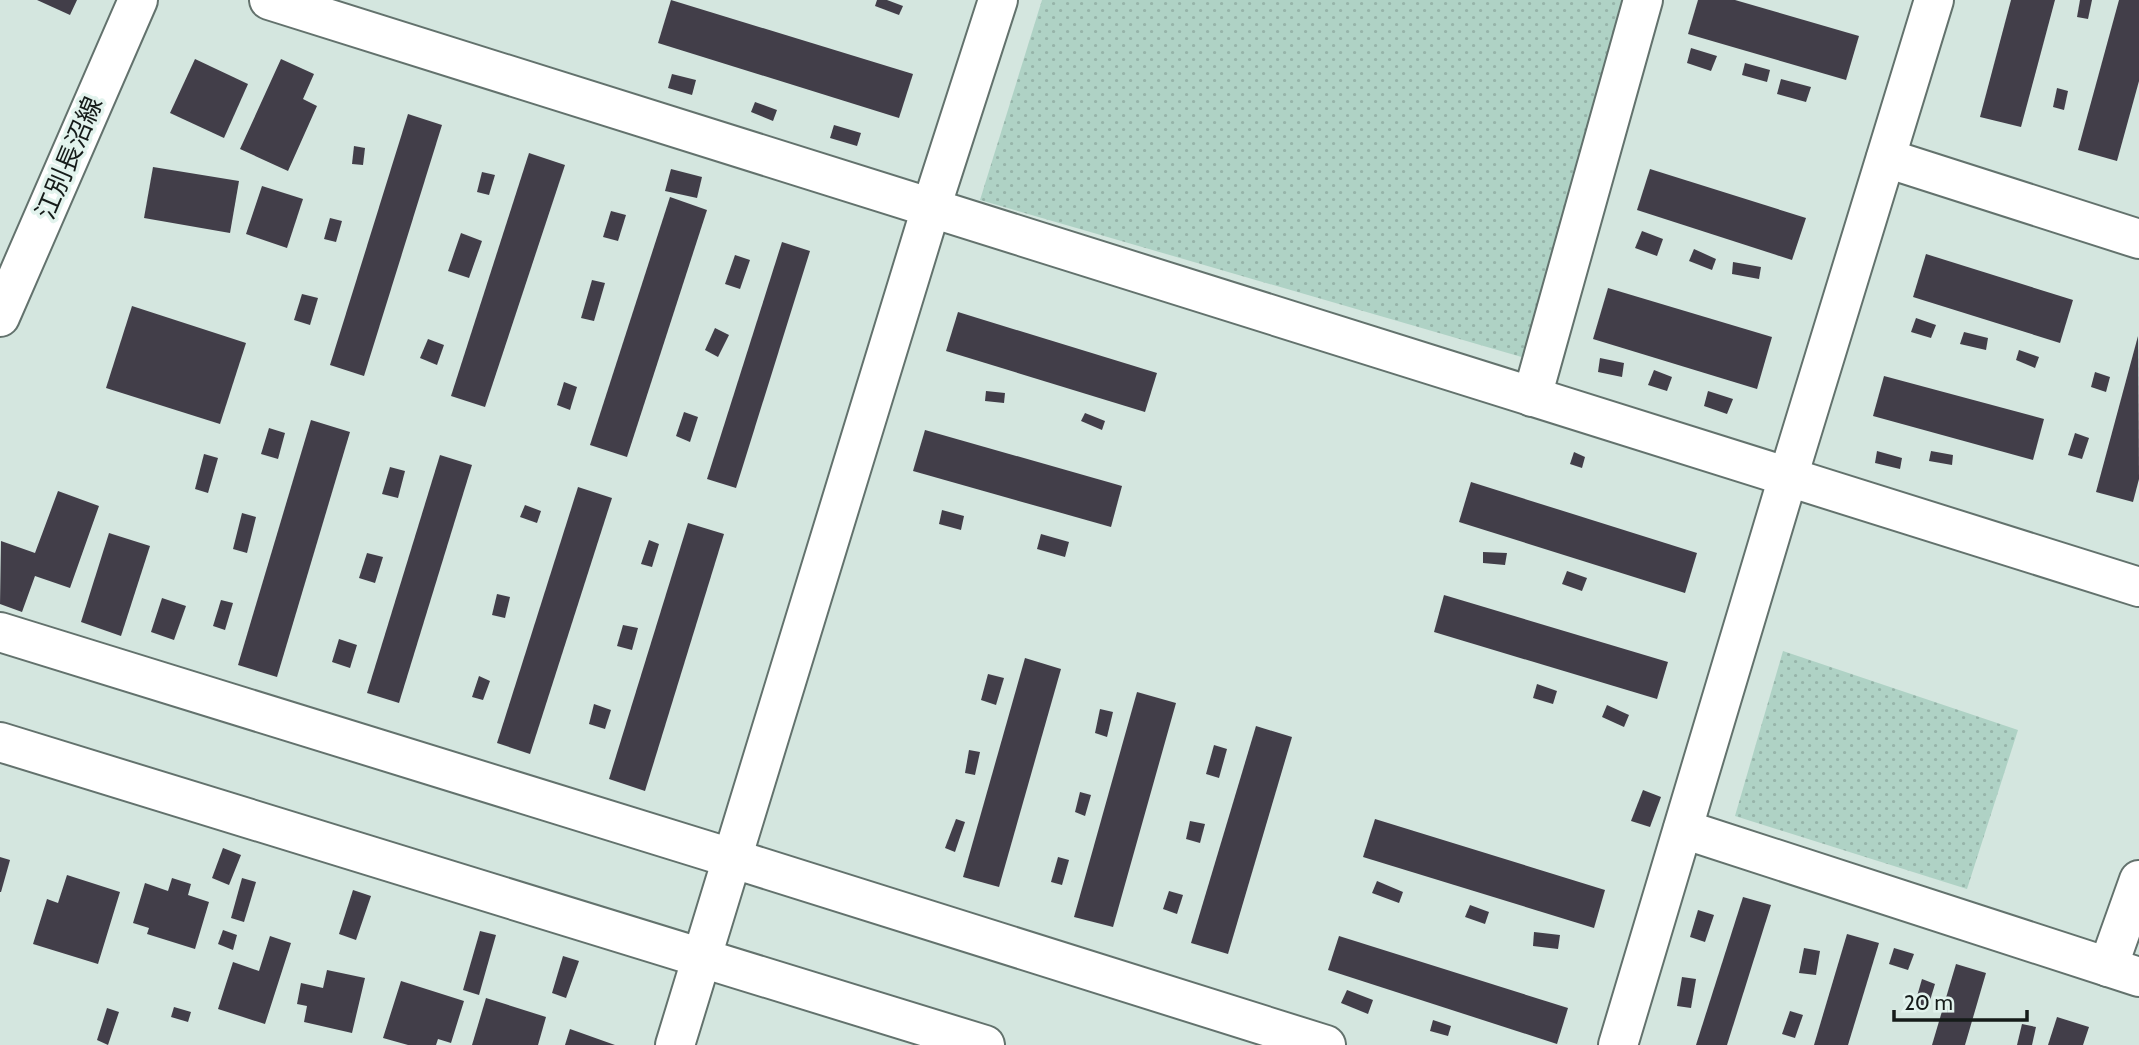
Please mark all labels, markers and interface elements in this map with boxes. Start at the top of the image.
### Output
street label: 江別長沼線 [29,92,109,224]
scale bar [1894,978,2027,1022]
text: 20 m [1904,990,1953,1015]

